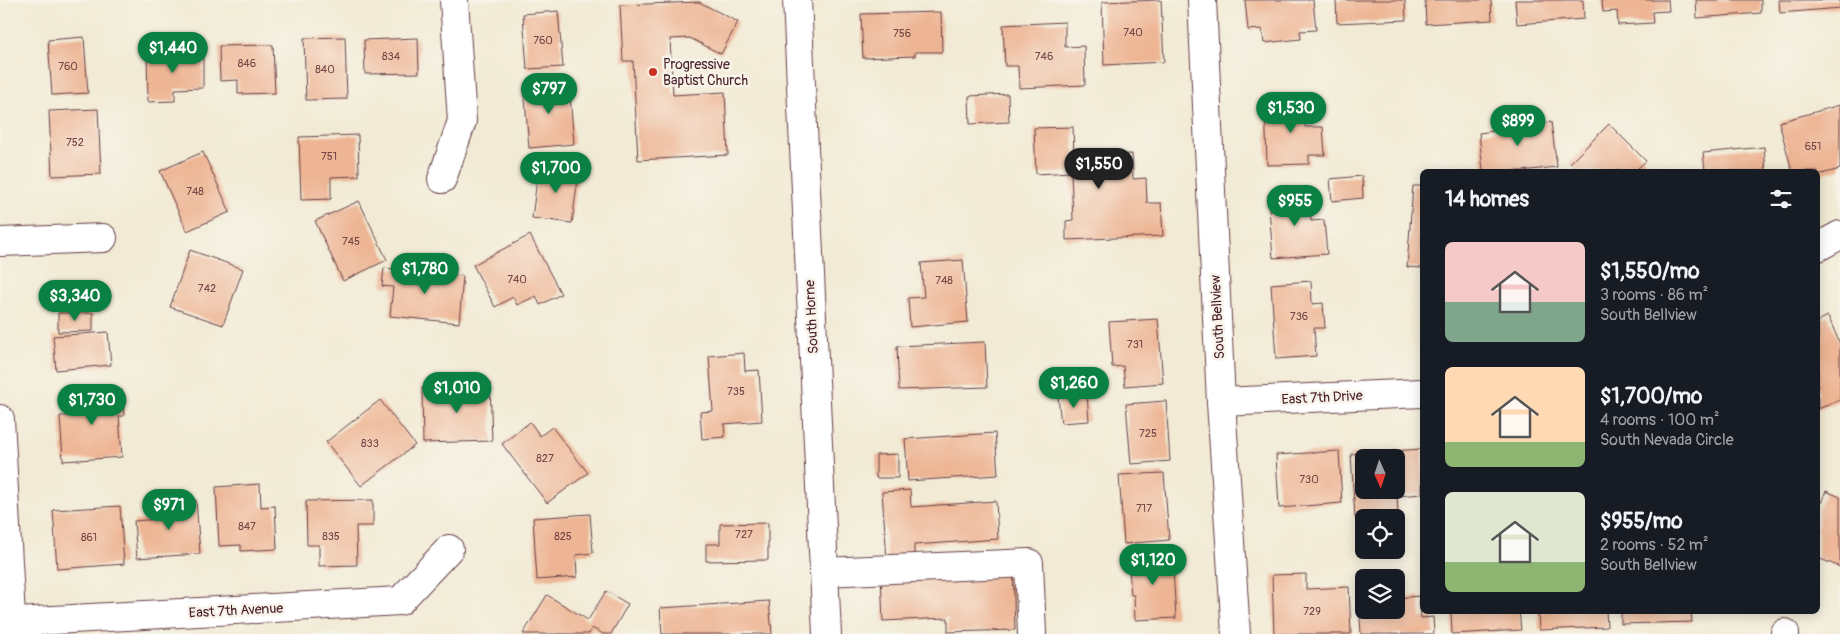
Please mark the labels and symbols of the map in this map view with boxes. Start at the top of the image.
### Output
house number: 740 [1123,26,1143,39]
house number: 756 [893,27,911,40]
pin: $1,440 [132,32,214,74]
house number: 760 [533,34,553,47]
house number: 834 [382,50,401,63]
house number: 746 [1035,50,1053,63]
place label: Progressive Baptist Church [663,56,748,89]
house number: 846 [238,57,256,70]
house number: 760 [58,60,78,73]
house number: 840 [315,63,335,76]
marker: Progressive Baptist Church [647,66,659,78]
pin: $797 [519,72,579,115]
pin: $1,530 [1250,92,1332,134]
pin: $899 [1488,104,1548,147]
house number: 752 [66,136,84,149]
house number: 651 [1805,140,1821,153]
pin: $1,550 [1058,148,1140,190]
house number: 751 [321,150,337,163]
pin: $1,700 [515,152,597,194]
pin: $955 [1265,184,1325,227]
house number: 748 [186,185,204,198]
house number: 745 [342,235,360,248]
pin: $1,780 [384,252,466,295]
house number: 740 [507,273,527,286]
house number: 748 [935,274,953,287]
street label: South Bellview [1207,274,1228,360]
street label: South Horne [801,279,822,354]
pin: $3,340 [34,280,116,322]
house number: 742 [198,282,216,295]
house number: 736 [1290,310,1308,323]
house number: 731 [1127,338,1143,351]
pin: $1,260 [1033,366,1115,409]
pin: $1,010 [416,372,498,414]
pin: $1,730 [51,384,133,426]
house number: 735 [727,385,745,398]
street label: East 7th Drive [1281,387,1363,408]
house number: 725 [1139,427,1157,440]
house number: 833 [361,437,379,450]
north arrow [1355,449,1405,499]
house number: 827 [536,452,554,465]
house number: 730 [1299,473,1319,486]
pin: $971 [139,488,199,531]
house number: 717 [1136,502,1152,515]
house number: 847 [238,520,256,533]
house number: 727 [735,528,753,541]
house number: 835 [322,530,340,543]
house number: 825 [554,530,572,543]
house number: 861 [81,531,97,544]
pin: $1,120 [1112,544,1194,586]
street label: East 7th Avenue [188,600,284,621]
house number: 729 [1303,605,1321,618]

